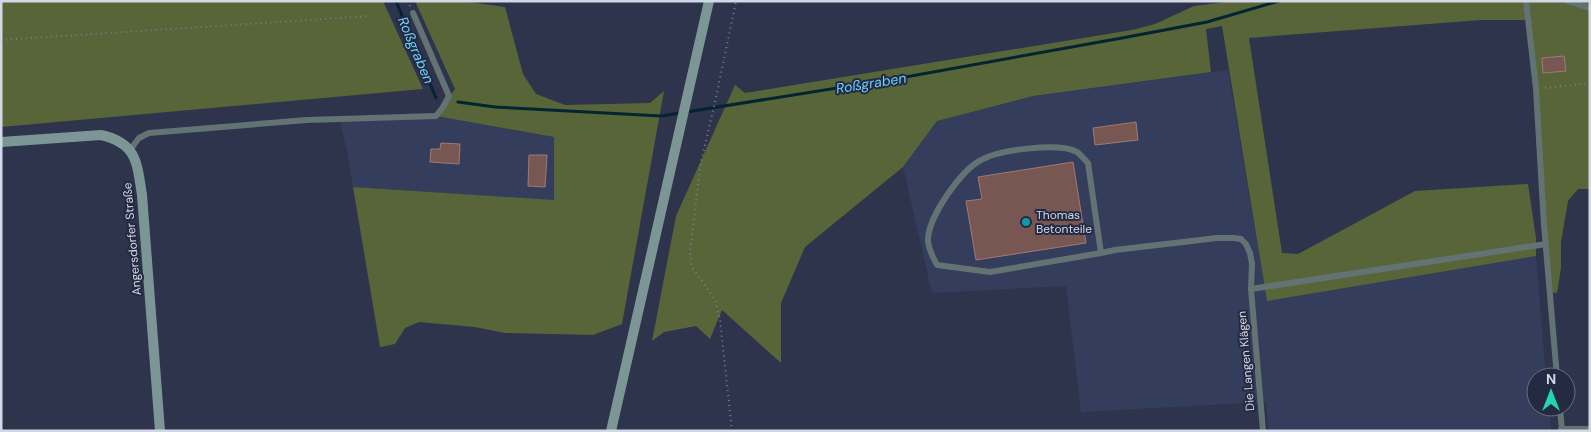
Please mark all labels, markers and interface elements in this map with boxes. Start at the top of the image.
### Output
water label: Roßgraben [394,14,438,86]
water label: Roßgraben [834,69,908,97]
street label: Angersdorfer Straße [119,182,145,296]
place label: Thomas Betonteile [1036,207,1092,237]
marker: Thomas Betonteile [1020,216,1032,228]
street label: Die Langen Klägen [1234,310,1258,412]
north arrow [1526,367,1576,417]
text: N [1546,370,1556,388]

